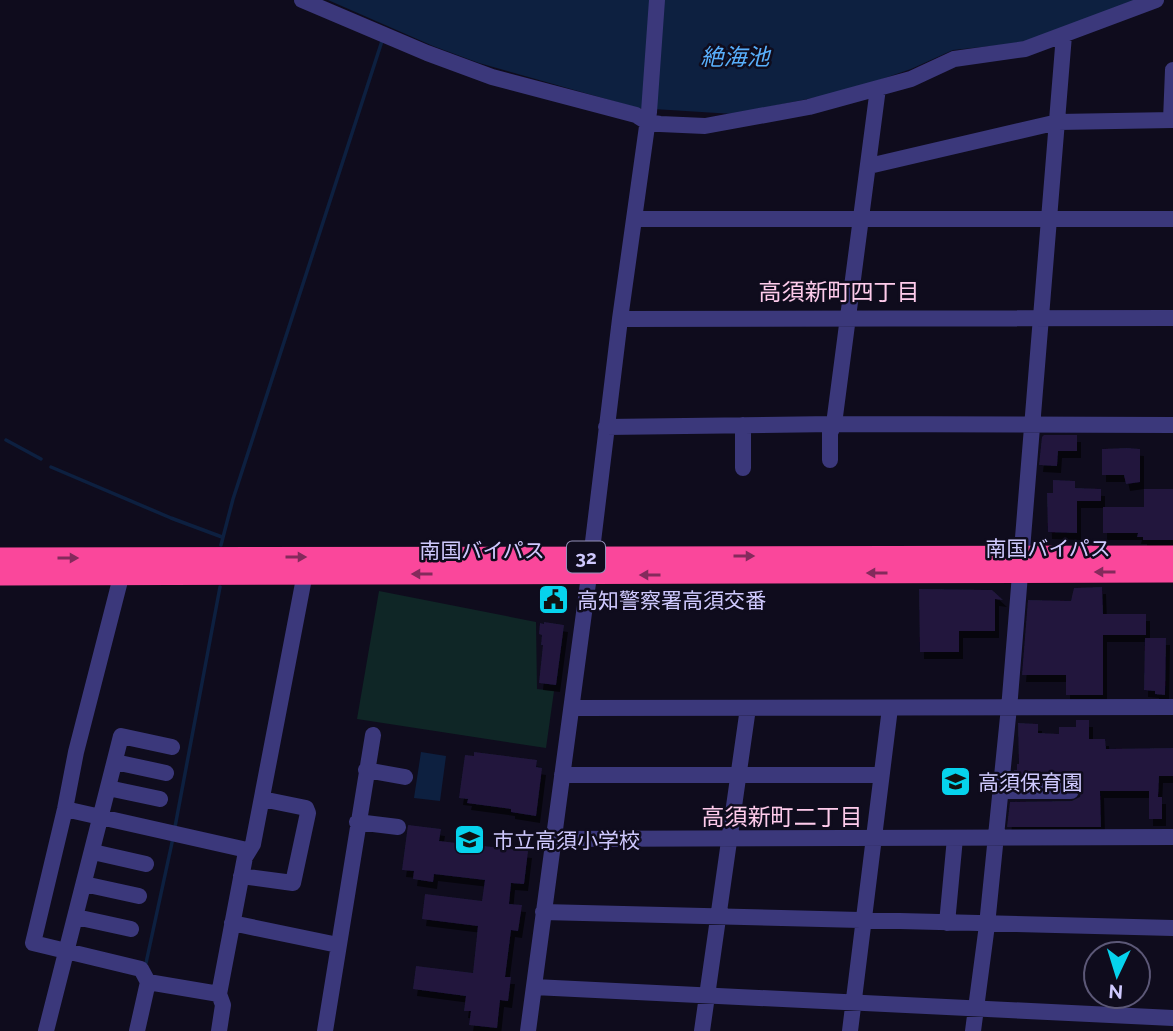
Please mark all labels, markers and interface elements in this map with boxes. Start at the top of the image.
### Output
water label: 絶海池 [701,43,772,70]
district label: 高須新町四丁目 [759,278,920,305]
street label: 南国バイパス [985,536,1111,561]
street label: 南国バイパス [419,538,545,563]
road number: 32 [567,542,605,572]
one-way arrow [733,550,755,562]
one-way arrow [285,551,307,563]
one-way arrow [57,552,79,564]
one-way arrow [1094,566,1116,578]
one-way arrow [866,567,888,579]
one-way arrow [411,568,433,580]
one-way arrow [639,569,661,581]
public building icon: 高知警察署高須交番 [537,583,571,617]
place label: 高知警察署高須交番 [577,588,766,613]
school or university icon: 高須保育園 [938,765,972,799]
place label: 高須保育園 [978,770,1083,795]
district label: 高須新町二丁目 [702,803,863,830]
school or university icon: 市立高須小学校 [453,823,487,857]
place label: 市立高須小学校 [493,828,640,853]
north arrow [1082,940,1152,1010]
text: N [1108,980,1124,1003]

